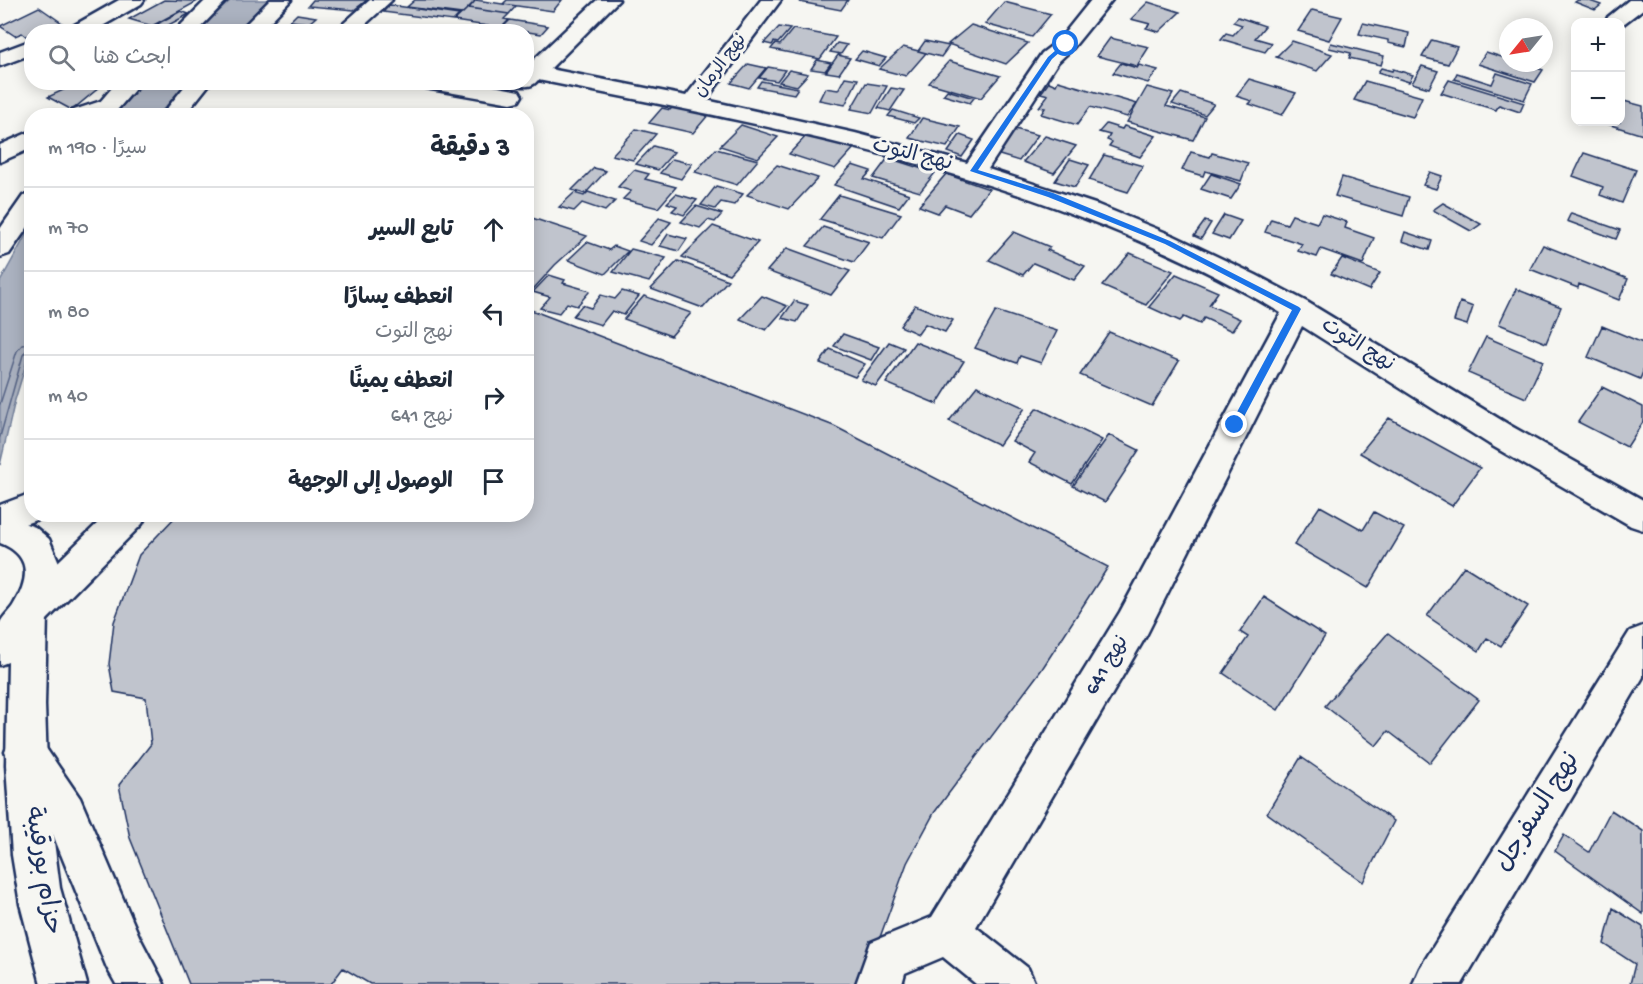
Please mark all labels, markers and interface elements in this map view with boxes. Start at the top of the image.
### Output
north arrow [1499,18,1553,72]
map controls [1571,18,1625,126]
button: + [1571,18,1625,72]
search box [24,24,534,90]
street label: نهج الرمان [690,30,752,102]
route start [1052,30,1078,56]
icon: search [45,41,78,74]
text: ابحث هنا [93,46,172,72]
button: − [1571,72,1625,126]
street label: نهج التوت [869,134,955,178]
text: 3 دقيقة [430,135,510,166]
text: سيرًا · 190 m [48,138,147,161]
icon: ahead [477,213,510,246]
text: 70 m [48,218,89,241]
text: تابع السير [369,218,453,244]
text: انعطف يسارًا [344,286,453,312]
icon: left [477,297,510,330]
text: 80 m [48,302,89,325]
street label: نهج التوت [1316,314,1398,378]
text: نهج التوت [375,322,453,345]
text: انعطف يمينًا [350,370,453,396]
icon: right [477,381,510,414]
text: 40 m [48,386,88,409]
text: نهج 641 [391,406,453,429]
route end [1221,411,1247,437]
icon: arrive [477,465,510,498]
text: الوصول إلى الوجهة [288,470,453,496]
street label: نهج 641 [1080,632,1136,700]
street label: نهج السفرجل [1490,747,1588,879]
street label: حزام بورقيبة [16,805,66,937]

